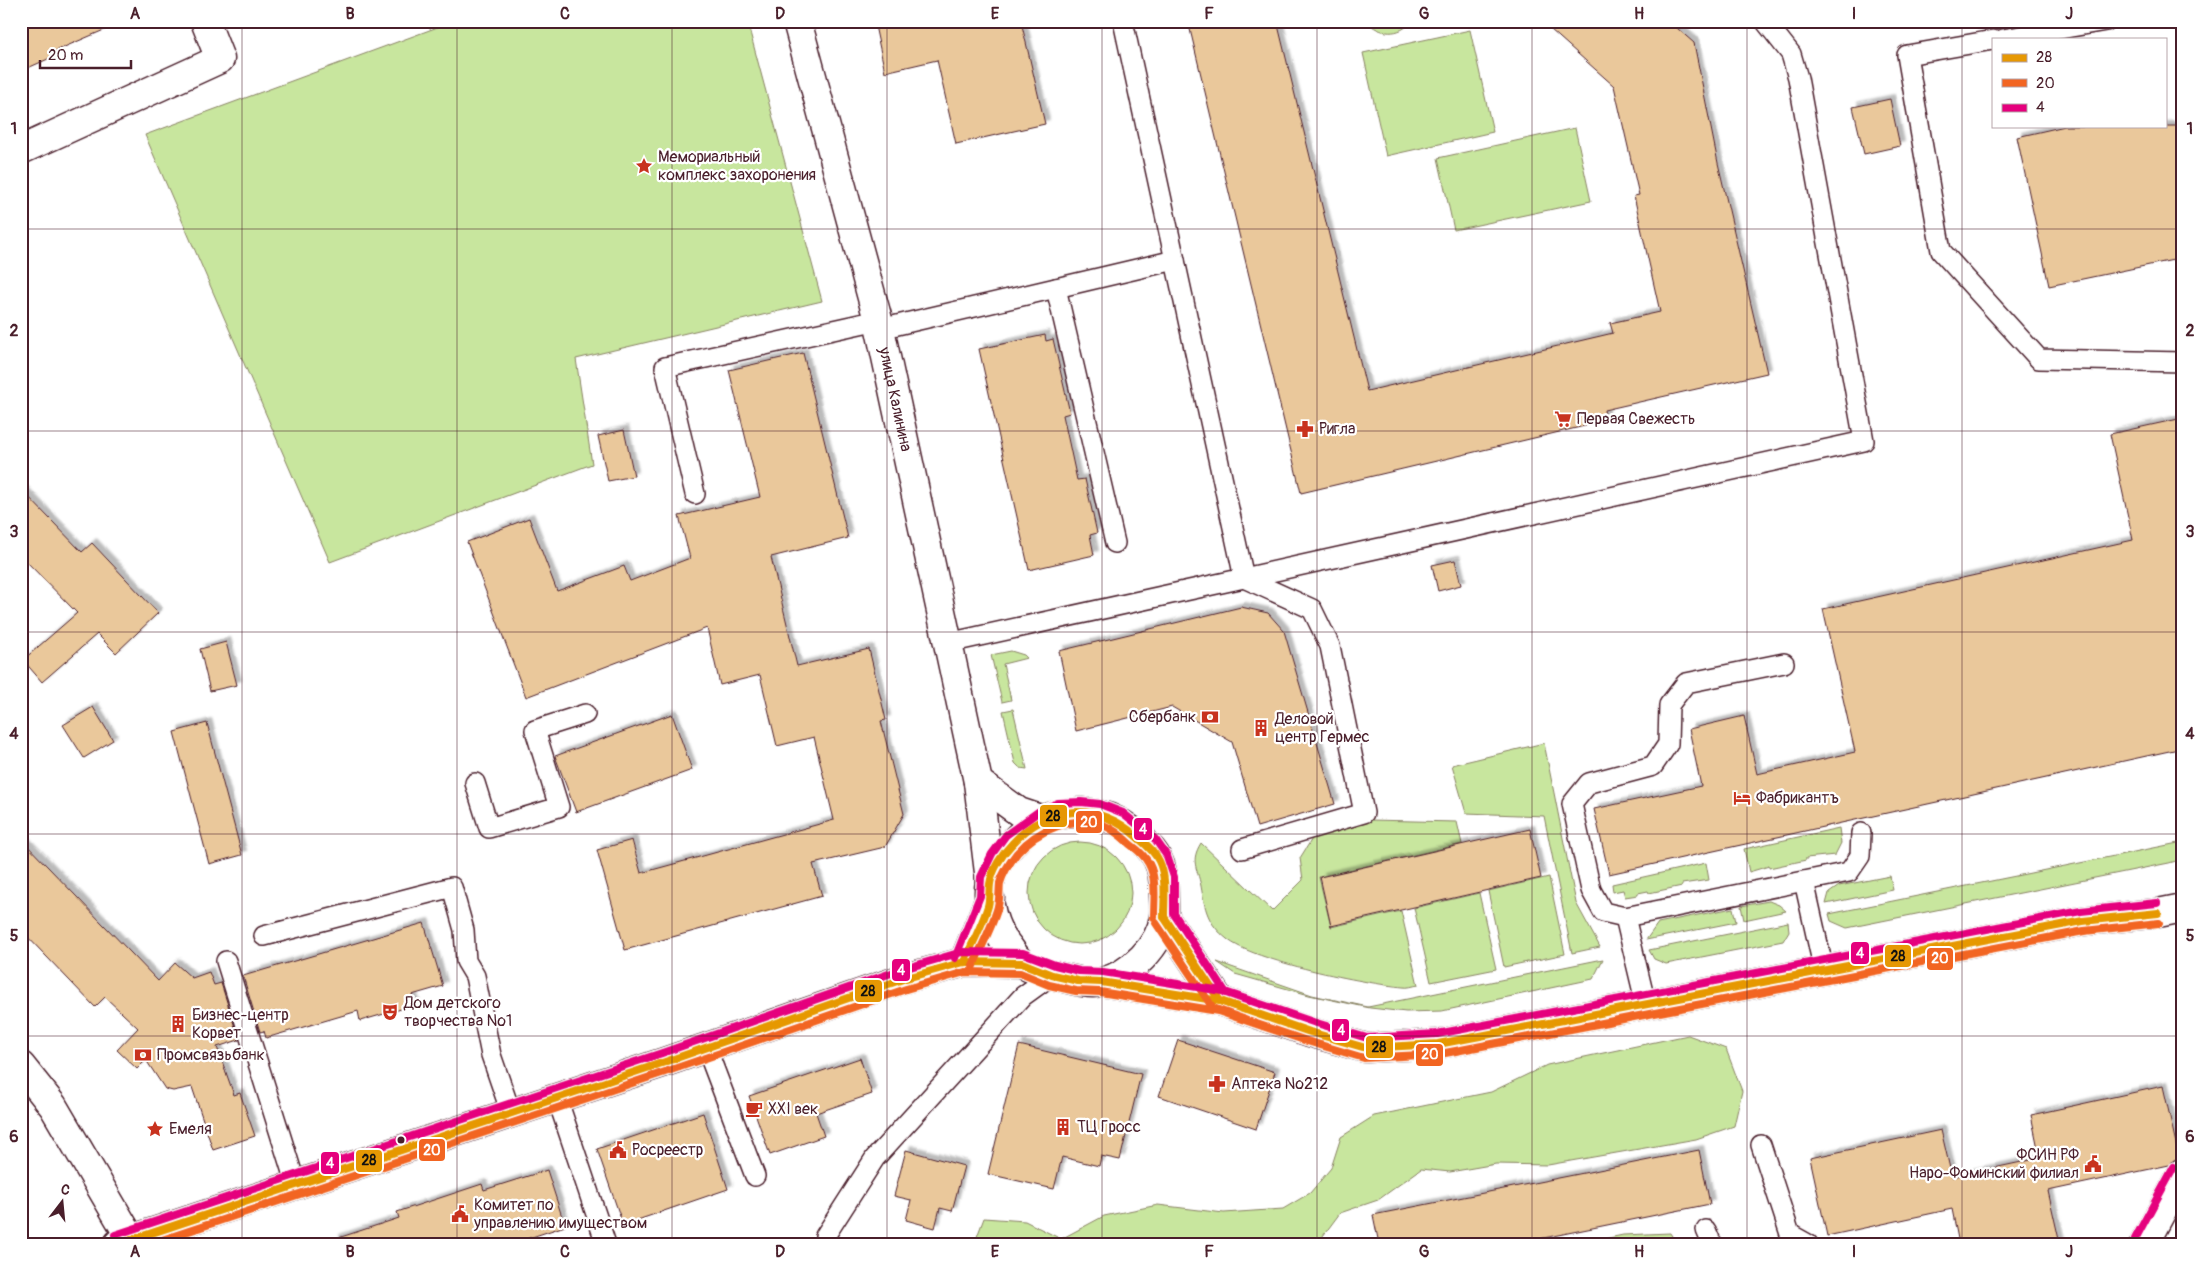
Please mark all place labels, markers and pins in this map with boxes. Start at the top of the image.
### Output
place label: Мемориальный комплекс захоронения [658,147,816,185]
place icon: Мемориальный комплекс захоронения [634,156,654,176]
supermarket icon: Первая Свежесть [1553,409,1573,429]
place label: Первая Свежесть [1577,409,1695,429]
pharmacy icon: Ригла [1295,419,1315,439]
place label: Ригла [1319,419,1355,439]
place label: Сбербанк [1129,707,1196,727]
bank icon: Сбербанк [1200,707,1220,727]
place label: Деловой центр Гермес [1274,709,1370,747]
building icon: Деловой центр Гермес [1251,718,1271,738]
hotel icon: Фабрикантъ [1732,788,1752,808]
place label: Фабрикантъ [1756,788,1839,808]
place label: Дом детского творчества №1 [403,993,512,1031]
theatre icon: Дом детского творчества №1 [380,1002,400,1022]
place label: Бизнес-центр Корвет [192,1005,289,1043]
building icon: Бизнес-центр Корвет [168,1014,188,1034]
bank icon: Промсвязьбанк [133,1045,153,1065]
place label: Промсвязьбанк [157,1045,265,1065]
pharmacy icon: Аптека №212 [1207,1074,1227,1094]
place label: Аптека №212 [1231,1074,1328,1094]
cafe icon: XXI век [744,1099,764,1119]
place label: XXI век [768,1099,818,1119]
building icon: ТЦ Гросс [1053,1117,1073,1137]
place label: ТЦ Гросс [1077,1117,1141,1137]
place icon: Емеля [145,1119,165,1139]
place label: Емеля [169,1119,212,1139]
unlabelled marker [396,1135,406,1145]
public building icon: Росреестр [608,1140,628,1160]
place label: Росреестр [632,1140,703,1160]
place label: ФСИН РФ Наро-Фоминский филиал [1909,1145,2079,1183]
public building icon: ФСИН РФ Наро-Фоминский филиал [2083,1154,2103,1174]
place label: Комитет по управлению имуществом [473,1195,647,1233]
public building icon: Комитет по управлению имуществом [450,1204,470,1224]

